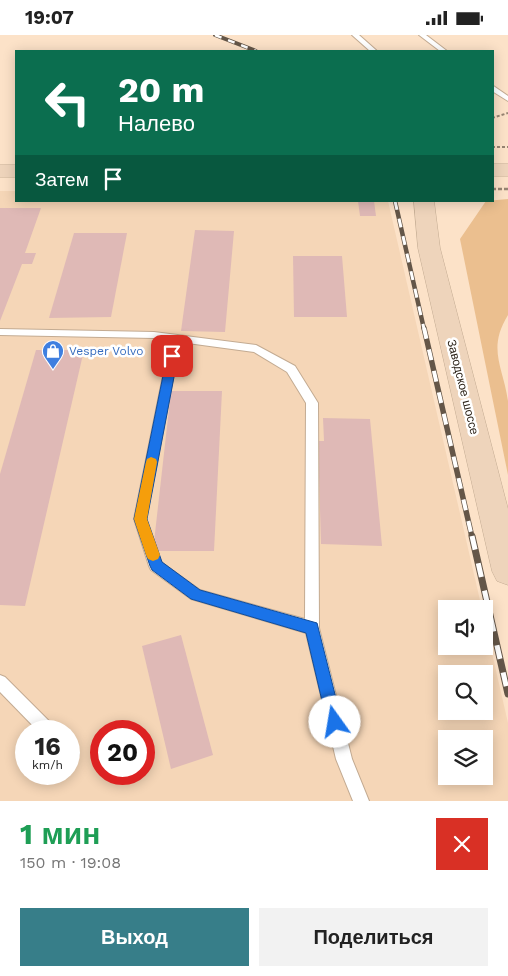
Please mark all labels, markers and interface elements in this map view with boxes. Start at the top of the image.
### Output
text: 19:07 [25,6,74,29]
text: 20 m [118,69,204,111]
icon: left [35,70,100,135]
text: Налево [118,111,195,136]
icon: arrive [99,165,127,193]
text: Затем [35,168,89,191]
pin [151,335,193,377]
street label: Заводское шоссе [444,338,482,436]
shop icon: Vesper Volvo [41,339,65,370]
icon: arrive [158,342,186,370]
place label: Vesper Volvo [69,344,144,358]
map controls [438,600,493,785]
button: sound [438,600,493,655]
button: search [438,665,493,720]
position arrow [308,695,360,747]
speed limit sign: 20 [90,720,155,785]
button: layers [438,730,493,785]
text: 16 [34,732,61,761]
text: km/h [32,758,63,772]
text: 1 мин [20,816,100,851]
button: close [436,818,488,870]
text: 150 m · 19:08 [20,853,121,872]
button: Выход [20,908,249,966]
button: Поделиться [259,908,488,966]

